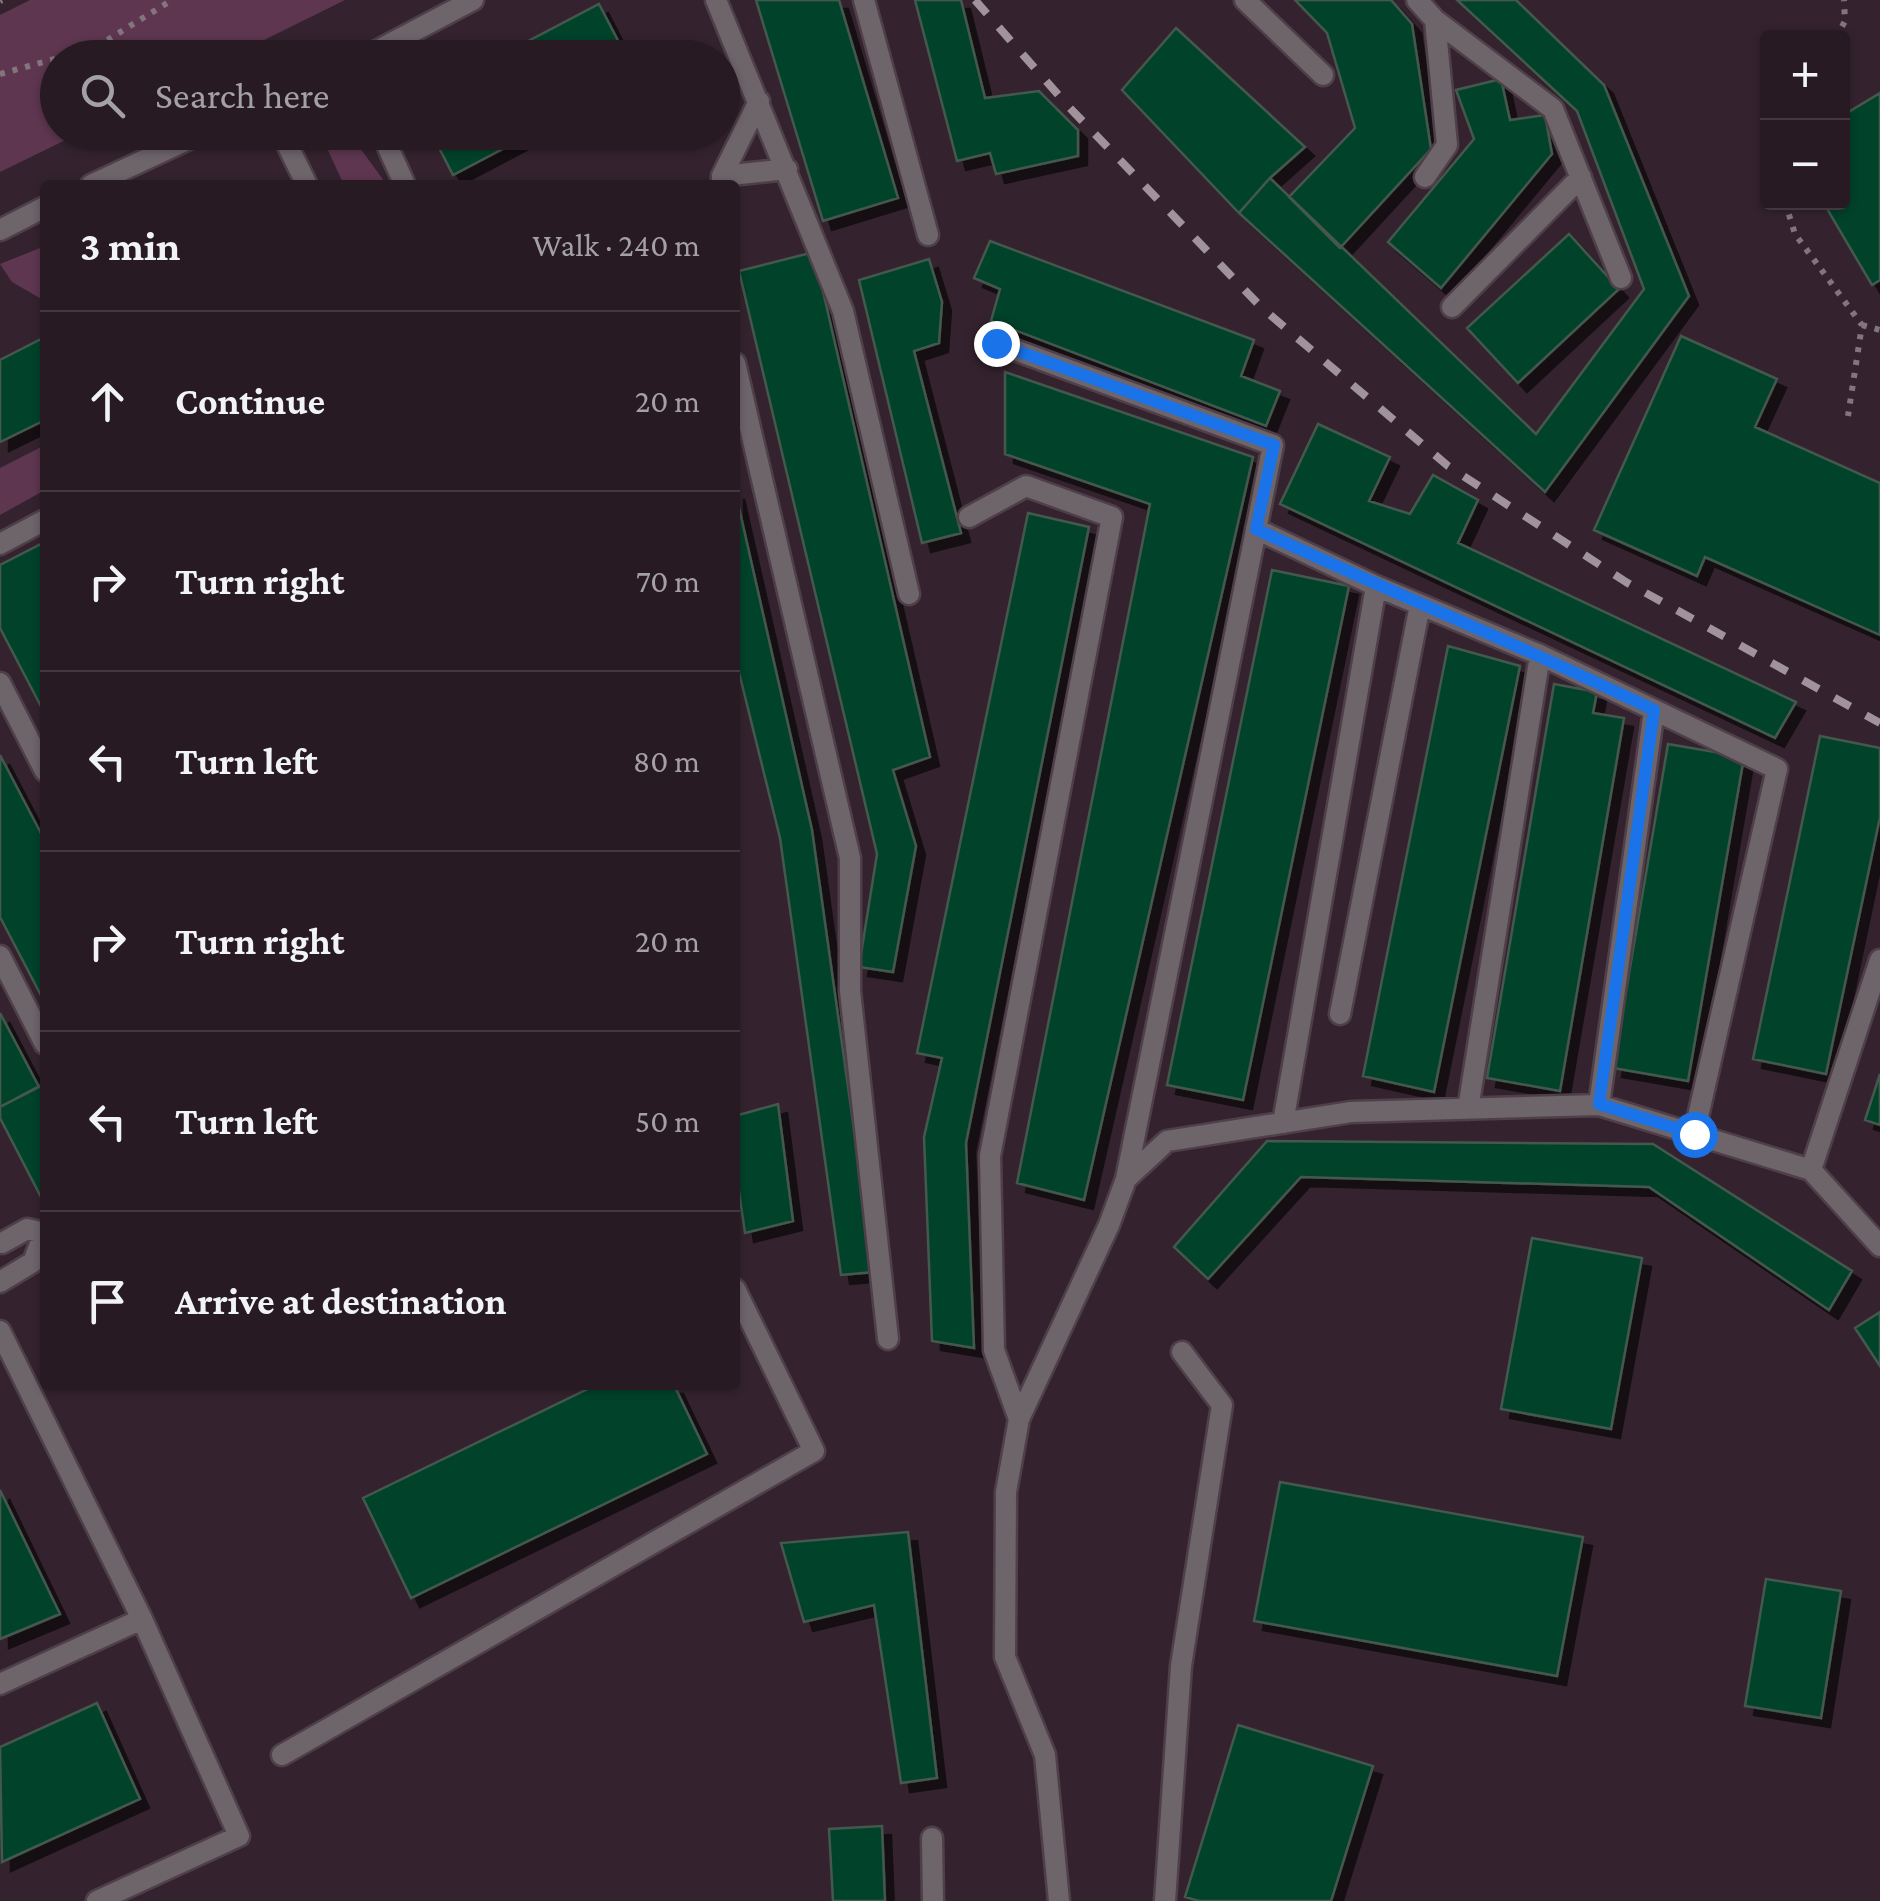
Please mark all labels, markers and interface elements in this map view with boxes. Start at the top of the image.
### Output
map controls [1760,30,1850,210]
button: + [1760,30,1850,120]
search box [40,40,740,150]
icon: search [75,68,130,123]
text: Search here [155,74,329,116]
button: − [1760,120,1850,210]
text: 3 min [80,222,180,269]
text: Walk · 240 m [532,227,700,263]
route end [974,321,1020,367]
icon: ahead [80,374,135,429]
text: Continue [175,380,325,422]
text: 20 m [635,383,700,419]
icon: right [80,554,135,609]
text: Turn right [175,560,344,602]
text: 70 m [636,563,700,599]
icon: left [80,734,135,789]
text: Turn left [175,740,318,782]
text: 80 m [633,743,700,779]
icon: right [80,914,135,969]
text: Turn right [175,920,344,962]
text: 20 m [635,923,700,959]
icon: left [80,1094,135,1149]
text: Turn left [175,1100,318,1142]
text: 50 m [635,1103,700,1139]
route start [1672,1112,1718,1158]
icon: arrive [80,1274,135,1329]
text: Arrive at destination [175,1280,507,1322]

